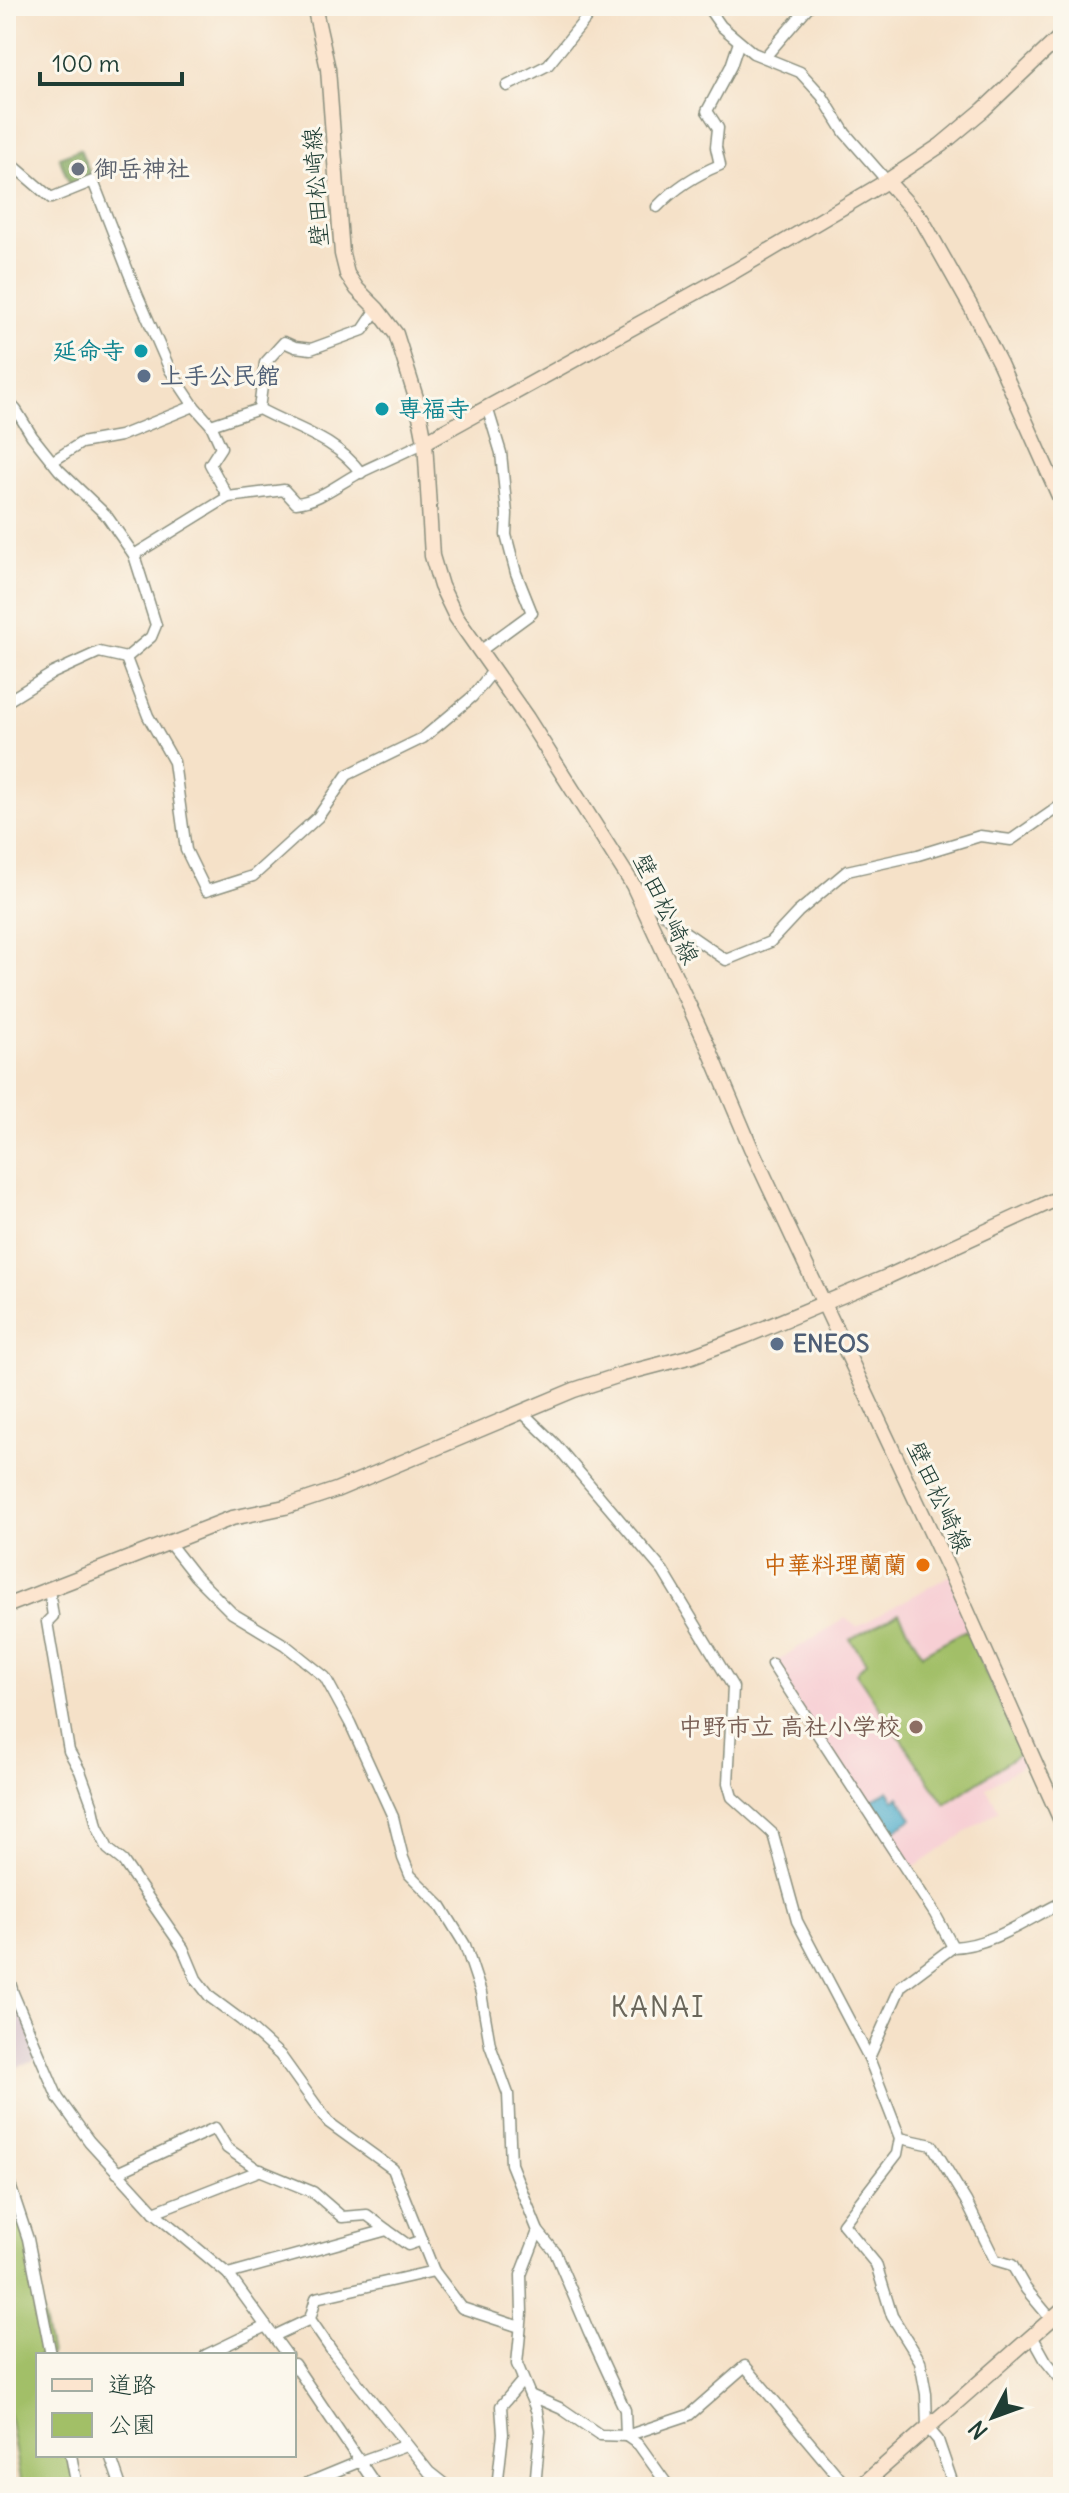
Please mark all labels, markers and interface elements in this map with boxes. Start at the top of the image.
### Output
scale bar [40,36,182,86]
text: 100 m [52,48,120,78]
street label: 壁田松崎線 [296,126,334,248]
place label: 御岳神社 [94,153,190,183]
marker: 御岳神社 [69,160,87,178]
place label: 延命寺 [53,335,125,365]
marker: 延命寺 [132,342,150,360]
place label: 上手公民館 [160,360,280,390]
marker: 上手公民館 [135,367,153,385]
place label: 専福寺 [398,393,470,423]
marker: 専福寺 [373,400,391,418]
street label: 壁田松崎線 [627,848,707,969]
place label: ENEOS [793,1328,869,1358]
marker: ENEOS [768,1335,786,1353]
street label: 壁田松崎線 [901,1436,979,1557]
place label: 中華料理蘭蘭 [763,1549,907,1579]
marker: 中華料理蘭蘭 [914,1556,932,1574]
place label: 中野市立 高社小学校 [678,1711,900,1741]
marker: 中野市立 高社小学校 [907,1718,925,1736]
district label: KANAI [611,1989,705,2025]
legend [36,2353,296,2457]
text: 道路 [108,2369,156,2399]
north arrow [953,2377,1033,2457]
text: 公園 [108,2409,156,2439]
text: N [962,2415,993,2445]

